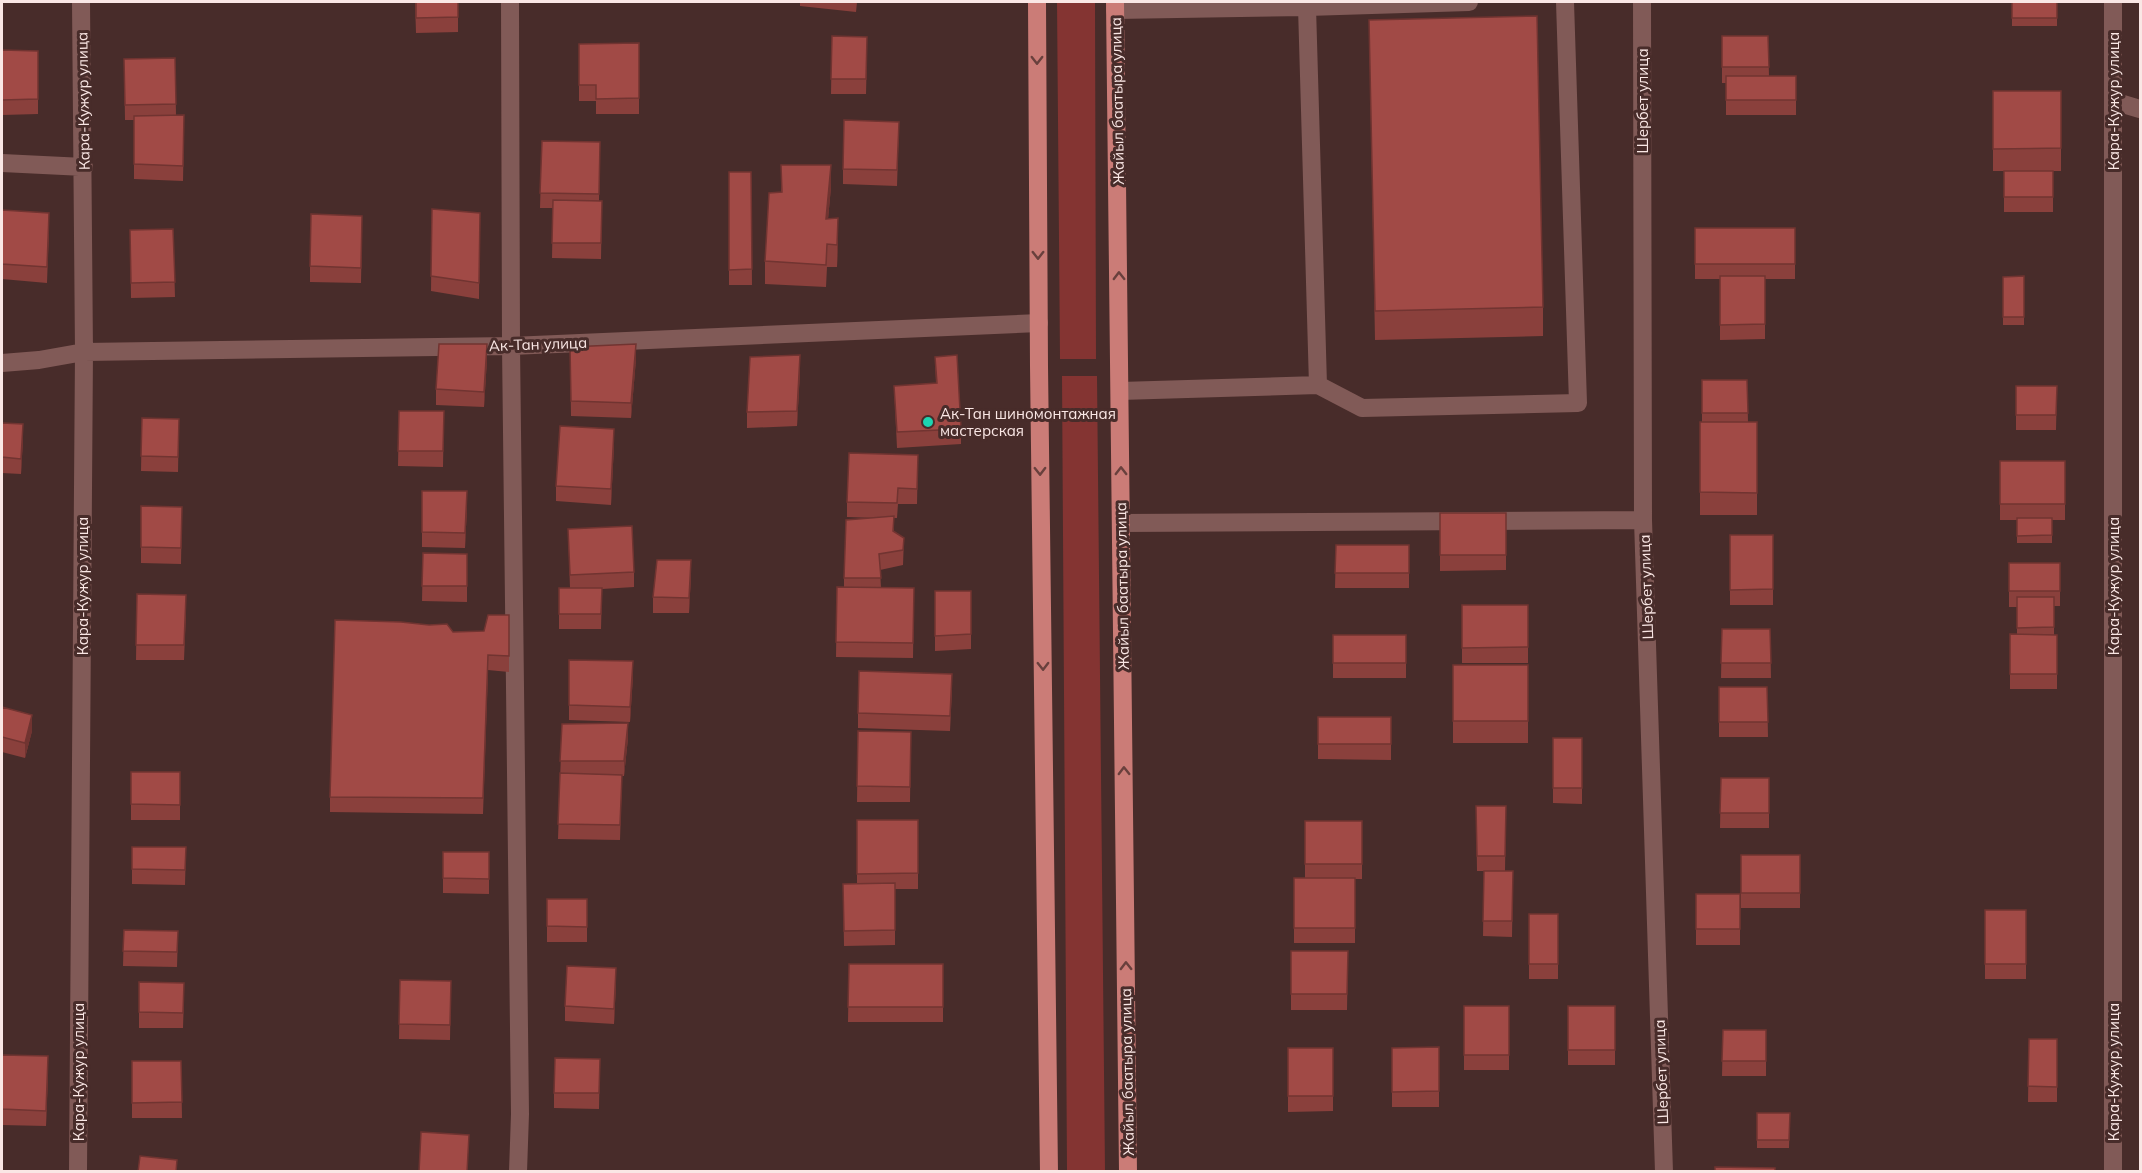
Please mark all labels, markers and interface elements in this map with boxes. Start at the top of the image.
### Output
street label: Жайыл баатыра улица [1106,17,1128,185]
street label: Кара-Кужур улица [72,32,94,170]
street label: Кара-Кужур улица [2104,32,2123,170]
street label: Шербет улица [1633,48,1652,154]
one-way arrow [1031,55,1043,64]
one-way arrow [1032,250,1044,259]
one-way arrow [1113,272,1125,281]
street label: Ак-Тан улица [488,333,588,355]
place label: Ак-Тан шиномонтажная мастерская [940,404,1116,440]
marker: Ак-Тан шиномонтажная мастерская [921,415,935,429]
one-way arrow [1034,466,1046,475]
one-way arrow [1115,467,1127,476]
street label: Жайыл баатыра улица [1111,502,1133,670]
street label: Кара-Кужур улица [73,517,92,655]
street label: Кара-Кужур улица [2104,517,2123,655]
street label: Шербет улица [1635,534,1657,640]
one-way arrow [1036,661,1049,670]
one-way arrow [1118,767,1130,776]
one-way arrow [1120,962,1132,971]
street label: Жайыл баатыра улица [1116,988,1138,1156]
street label: Кара-Кужур улица [69,1003,88,1141]
street label: Кара-Кужур улица [2104,1003,2123,1141]
street label: Шербет улица [1650,1019,1672,1125]

